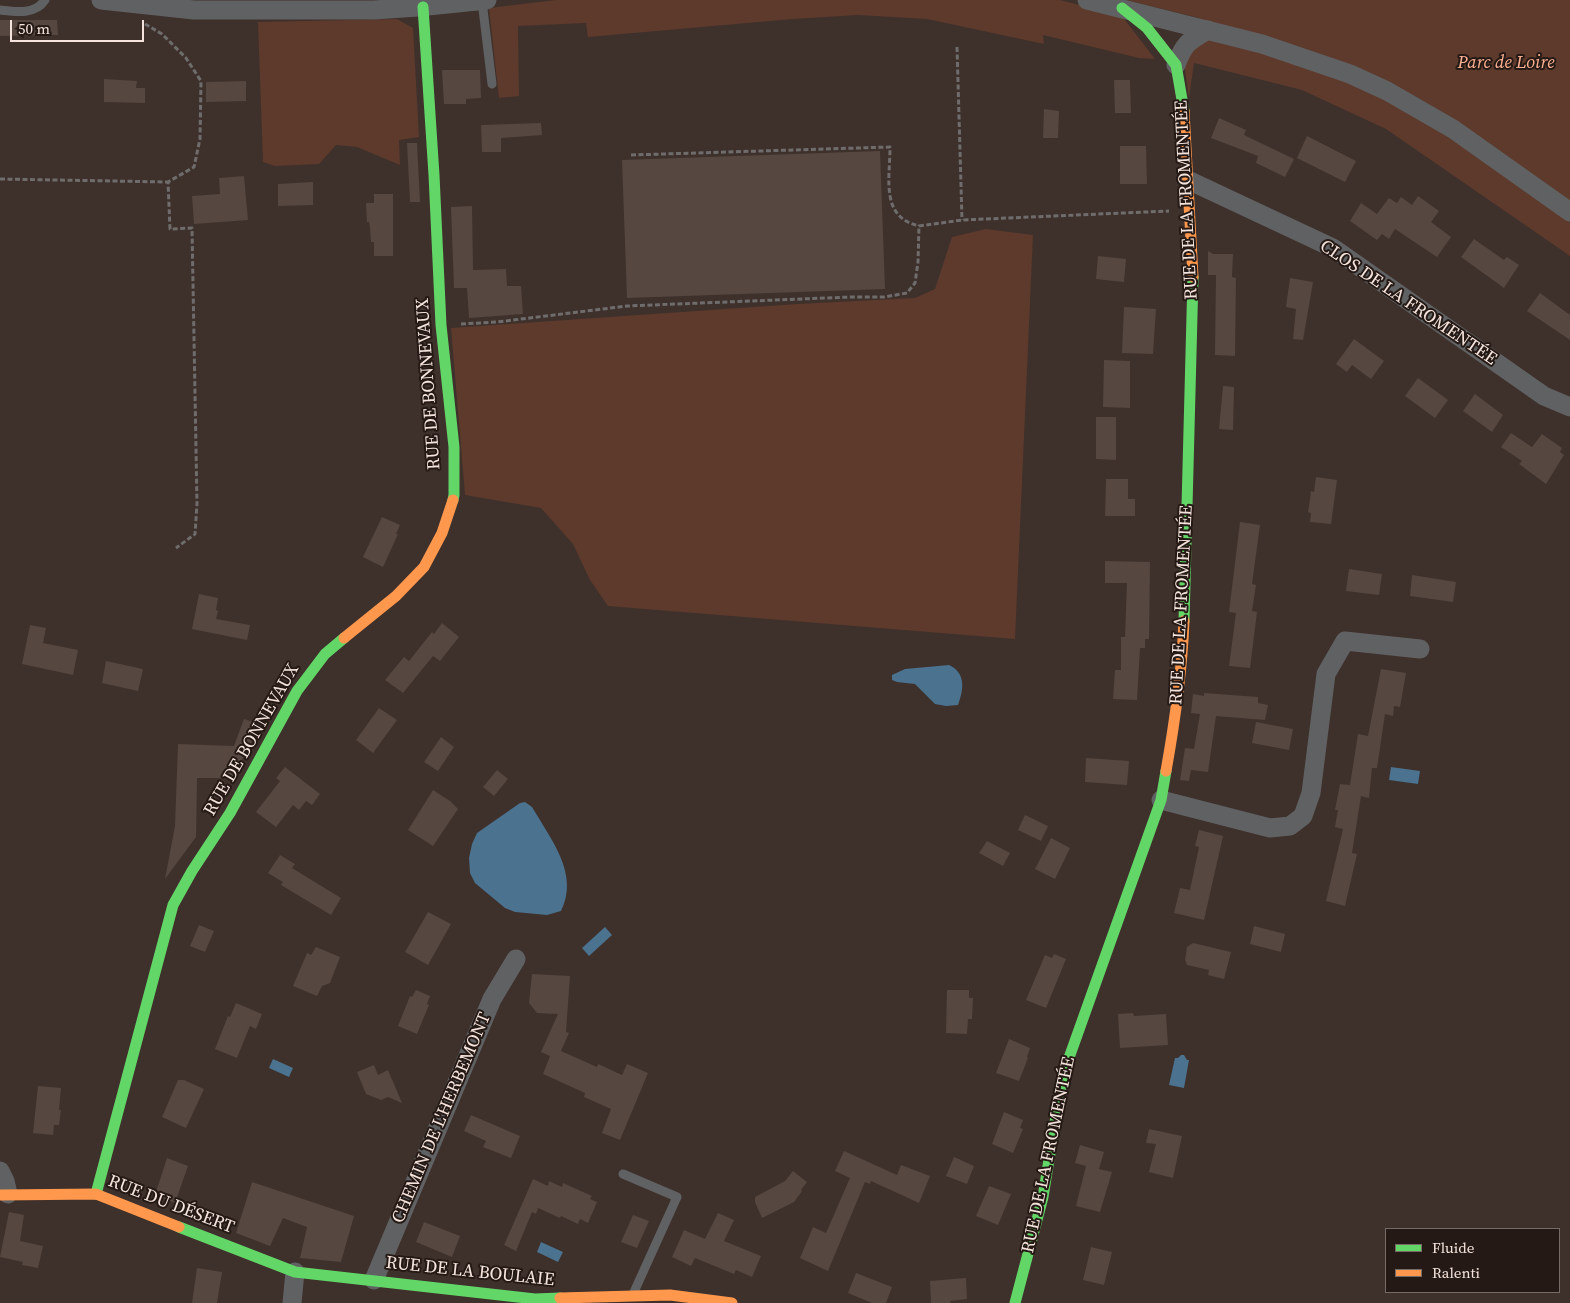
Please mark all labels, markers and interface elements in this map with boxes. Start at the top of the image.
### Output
scale bar [12,10,146,42]
text: 50 m [18,18,50,39]
park label: Parc de Loire [1457,52,1555,74]
street label: RUE DE LA FROMENTÉE [1171,100,1203,300]
street label: CLOS DE LA FROMENTÉE [1315,236,1501,370]
street label: RUE DE BONNEVAUX [412,298,446,470]
street label: RUE DE LA FROMENTÉE [1166,505,1198,705]
street label: RUE DE BONNEVAUX [200,660,304,820]
street label: CHEMIN DE L'HERBEMONT [388,1009,496,1227]
street label: RUE DE LA FROMENTÉE [1018,1055,1080,1255]
street label: RUE DU DÉSERT [105,1171,237,1239]
legend [1385,1228,1560,1293]
text: Fluide [1432,1237,1474,1258]
street label: RUE DE LA BOULAIE [385,1252,555,1292]
text: Ralenti [1432,1262,1480,1283]

